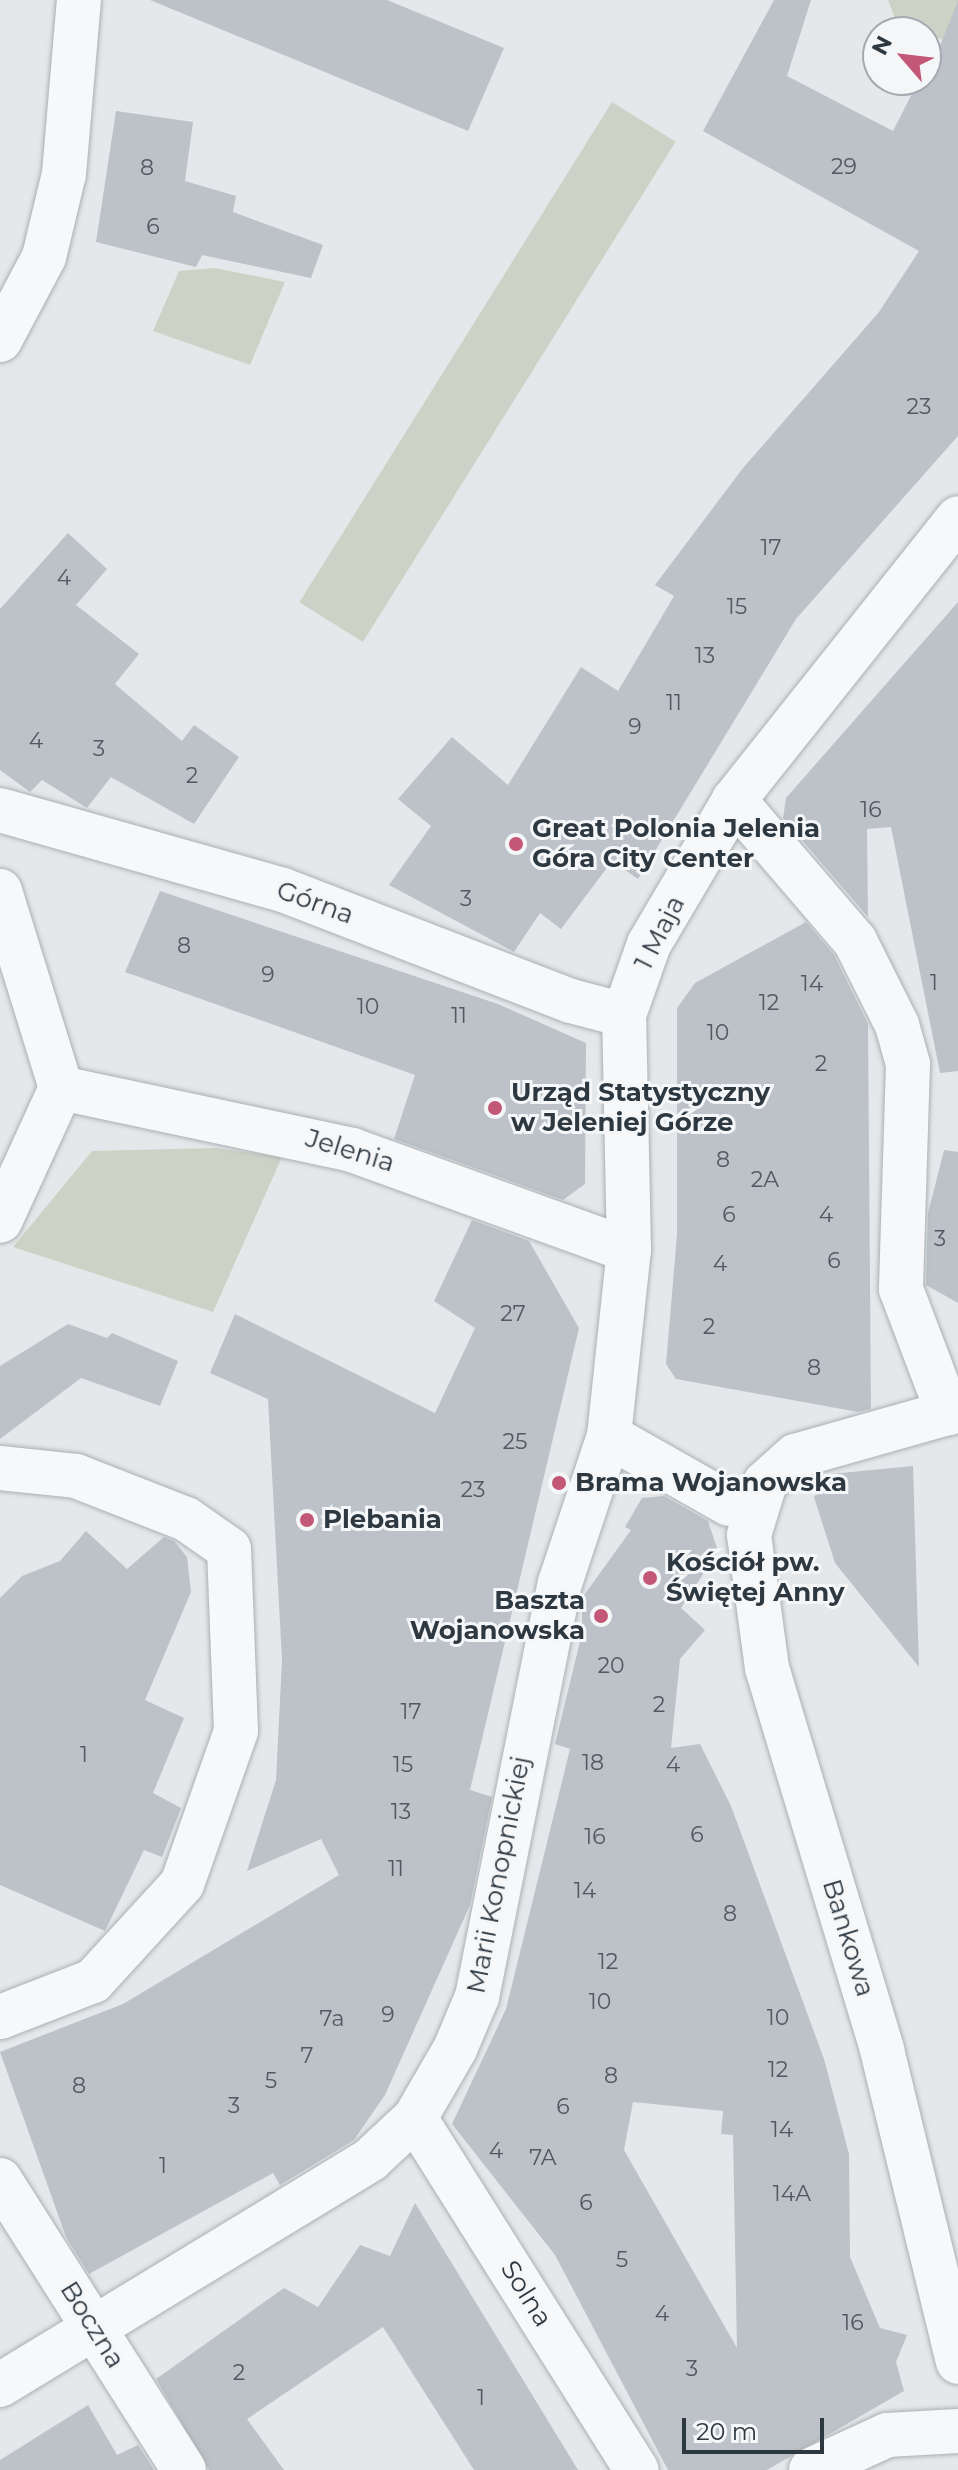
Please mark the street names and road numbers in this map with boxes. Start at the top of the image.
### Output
street label: Górna [272,875,358,931]
street label: 1 Maja [628,891,692,975]
street label: Jelenia [302,1123,398,1179]
street label: Marii Konopnickiej [461,1754,537,1996]
street label: Bankowa [815,1876,881,2000]
street label: Solna [494,2255,558,2333]
street label: Boczna [53,2276,131,2374]

